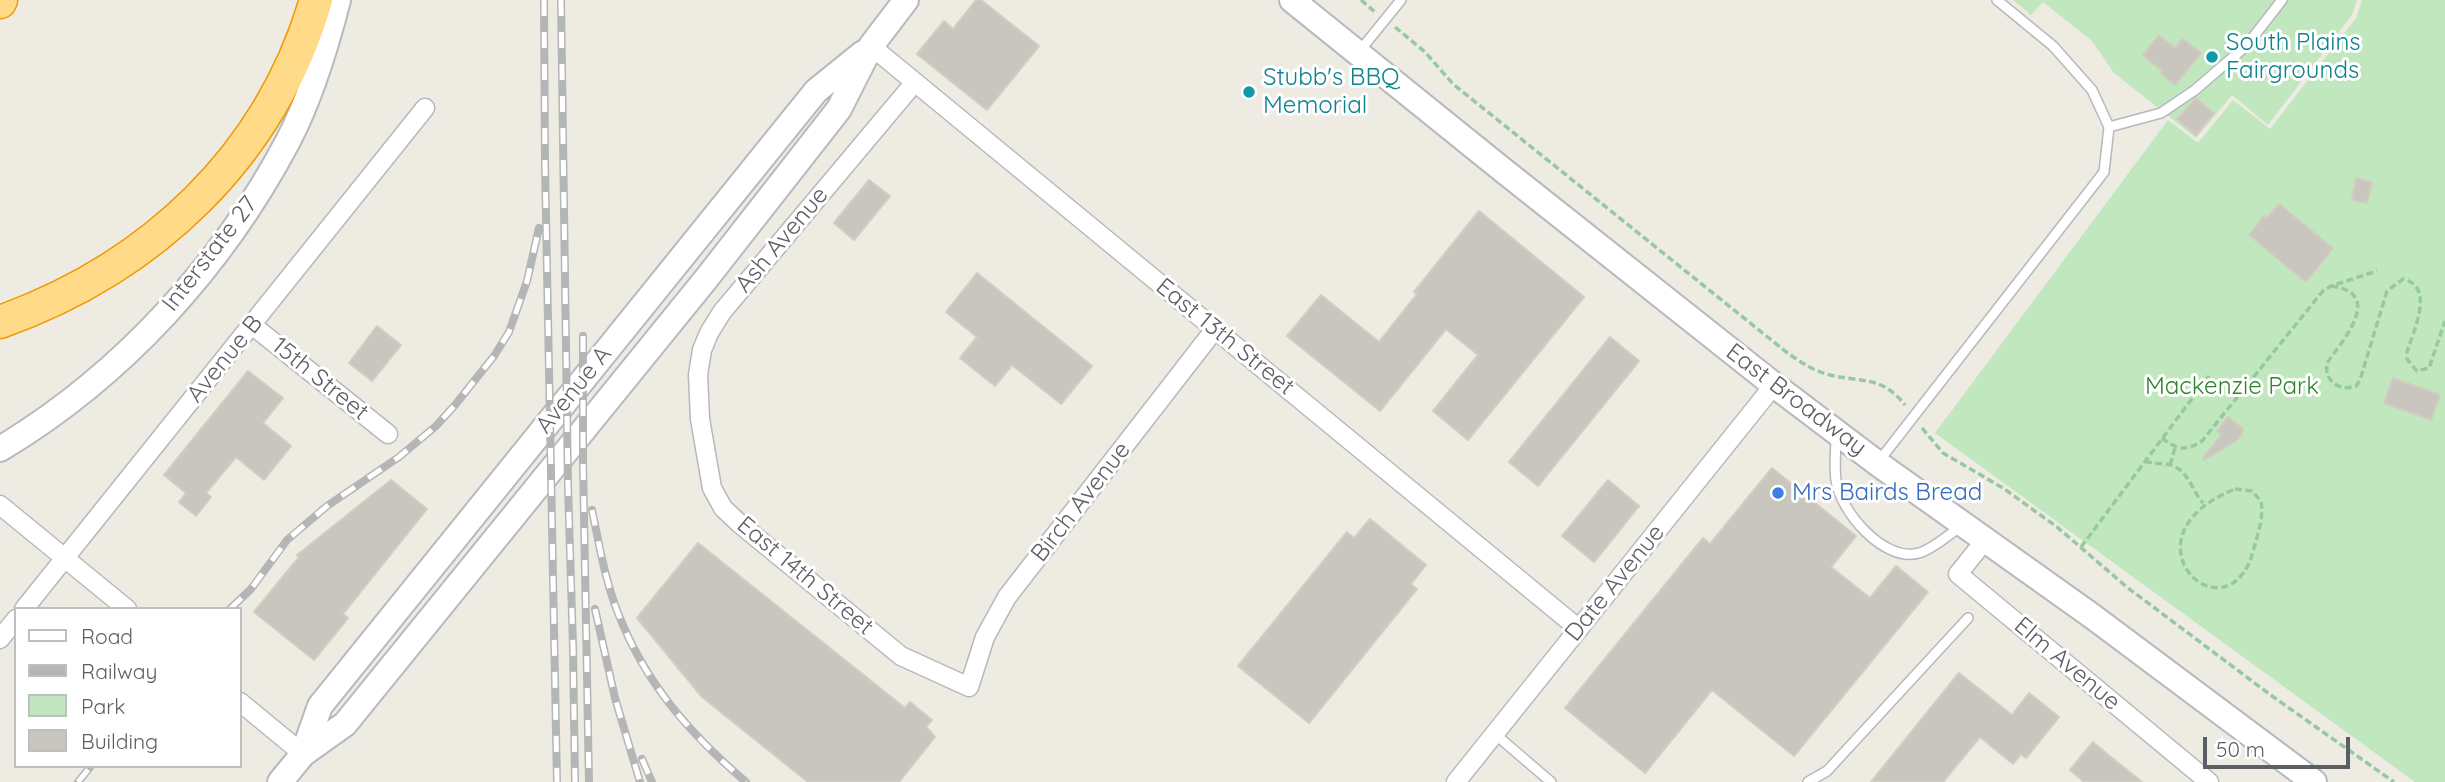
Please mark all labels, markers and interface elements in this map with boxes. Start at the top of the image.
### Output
place label: South Plains Fairgrounds [2226,29,2361,85]
marker: South Plains Fairgrounds [2204,49,2220,65]
place label: Stubb's BBQ Memorial [1263,64,1400,120]
marker: Stubb's BBQ Memorial [1241,84,1257,100]
street label: Ash Avenue [729,181,835,299]
street label: Interstate 27 [156,191,264,317]
street label: East 13th Street [1150,272,1300,402]
street label: Avenue B [181,309,269,409]
street label: 15th Street [266,331,374,427]
street label: East Broadway [1720,338,1872,462]
street label: Avenue A [530,340,618,440]
park label: Mackenzie Park [2145,373,2319,401]
street label: Birch Avenue [1025,436,1137,568]
place label: Mrs Bairds Bread [1792,479,1982,507]
marker: Mrs Bairds Bread [1770,485,1786,501]
street label: East 14th Street [731,511,879,641]
street label: Date Avenue [1559,519,1671,647]
legend [14,607,242,768]
street label: Elm Avenue [2008,611,2126,717]
text: Road [81,623,133,649]
text: Railway [81,658,157,684]
text: Park [81,693,125,719]
scale bar [2207,722,2354,766]
text: Building [81,728,158,754]
text: 50 m [2216,736,2265,762]

